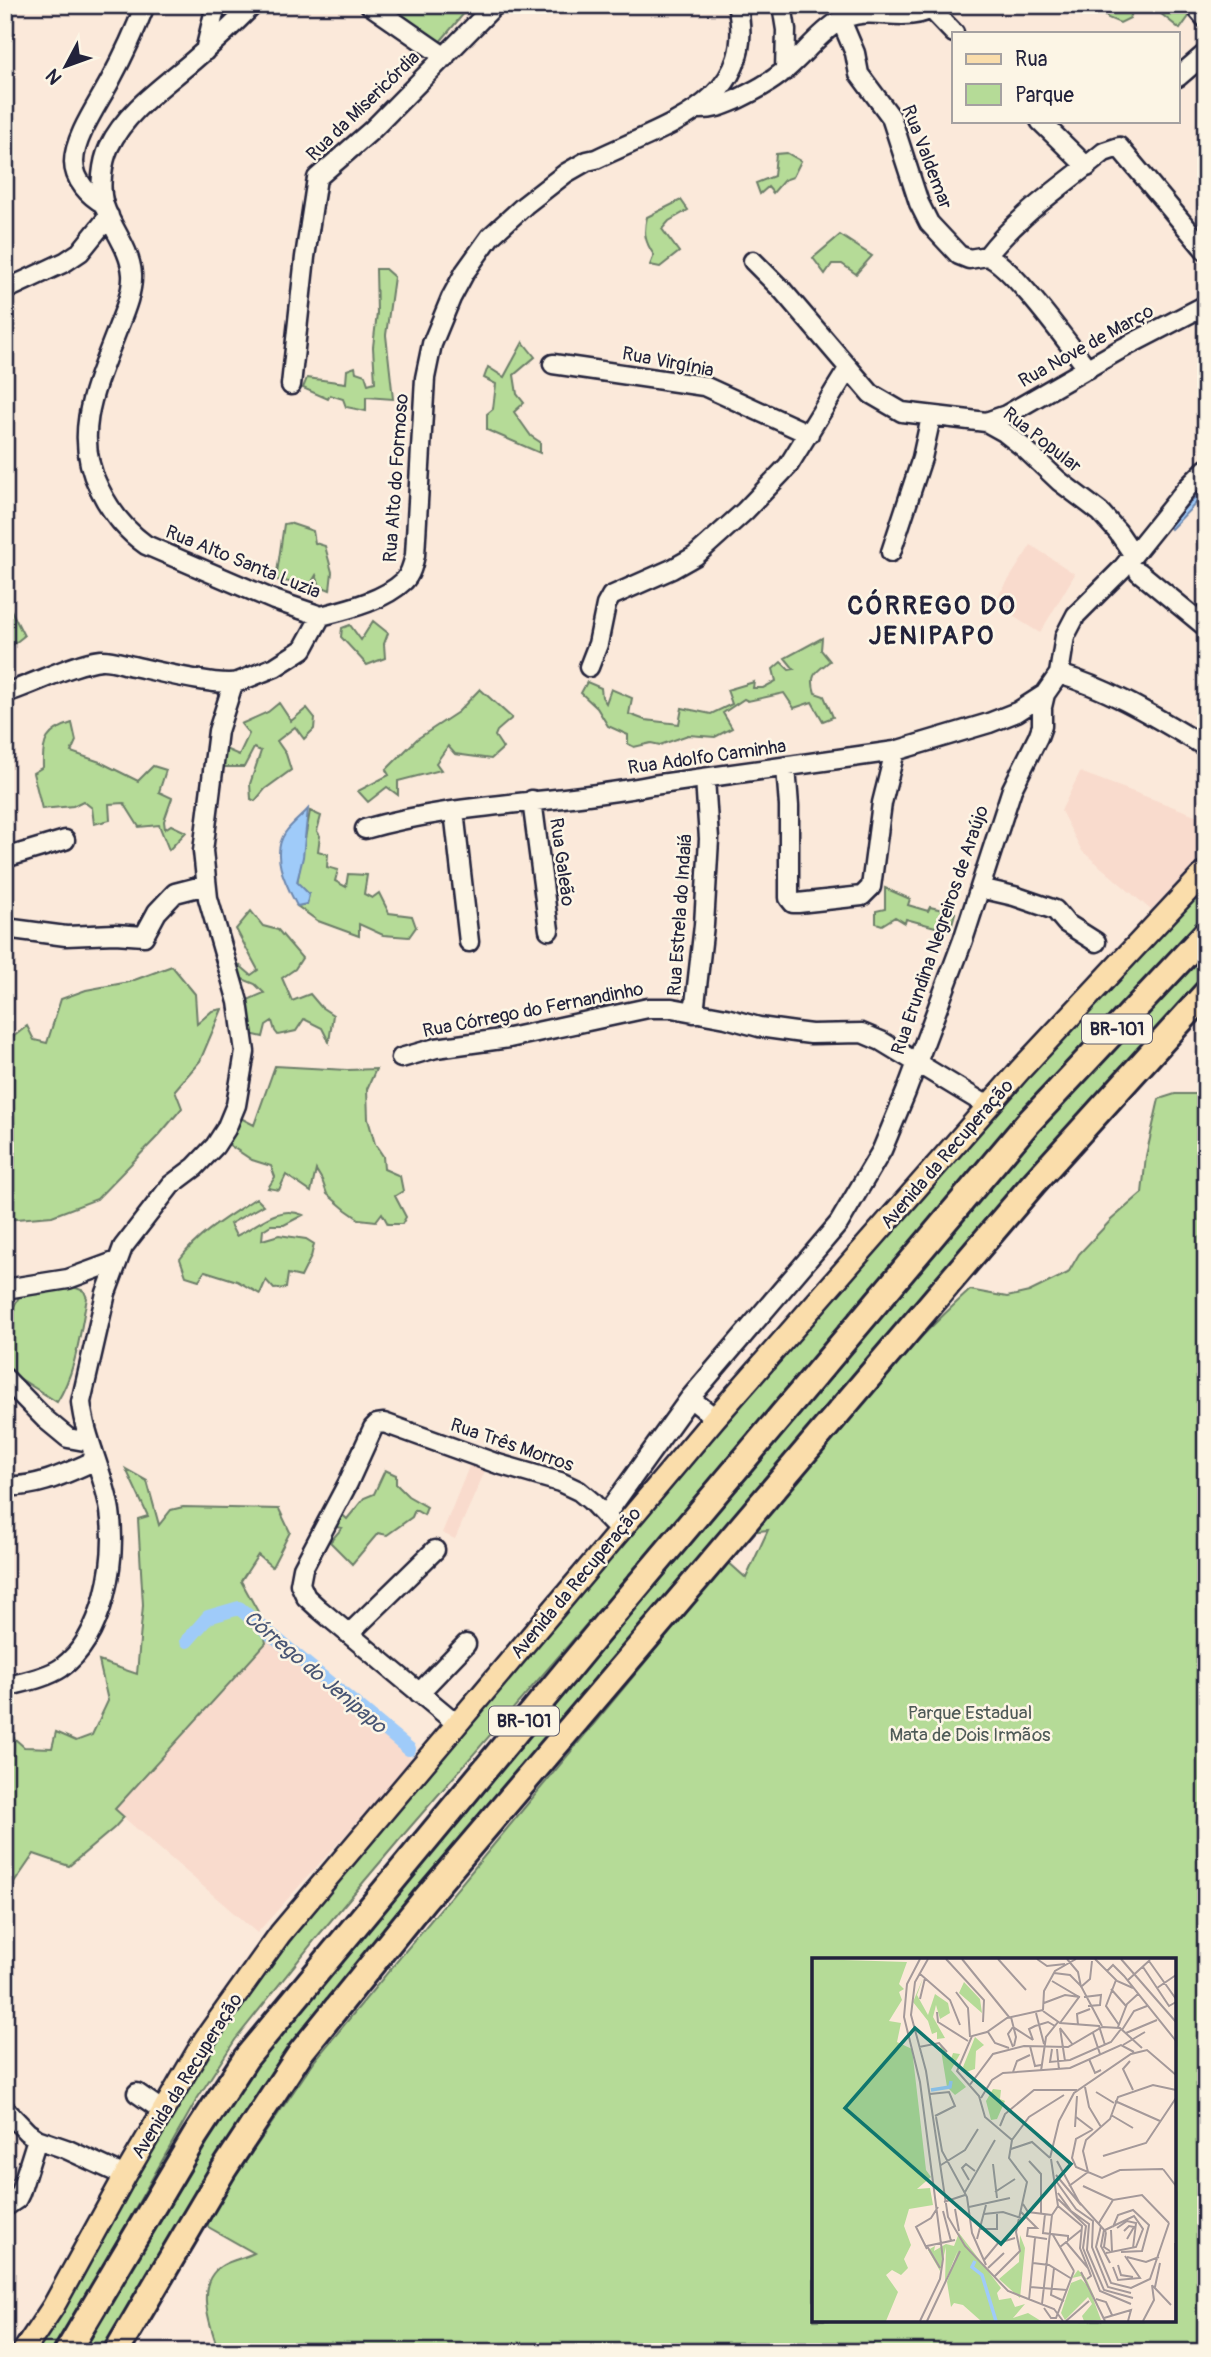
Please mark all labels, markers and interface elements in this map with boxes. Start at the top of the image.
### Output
north arrow [32,32,102,102]
legend [952,32,1180,122]
street label: Rua da Misericórdia [301,46,425,166]
text: Rua [1015,46,1048,73]
text: N [41,64,67,89]
text: Parque [1015,82,1074,109]
street label: Rua Valdemar [896,102,958,213]
street label: Rua Nove de Março [1014,299,1158,393]
street label: Rua Virgínia [620,341,716,383]
street label: Rua Alto do Formoso [378,393,414,563]
street label: Rua Popular [998,402,1086,478]
street label: Rua Alto Santa Luzia [162,520,324,604]
district label: CÓRREGO DO JENIPAPO [847,589,1017,652]
street label: Rua Adolfo Caminha [626,734,788,780]
street label: Rua Erundina Negreiros de Araújo [886,802,994,1058]
street label: Rua Galeão [544,816,580,908]
street label: Rua Estrela do Indaiá [662,833,698,997]
street label: Rua Córrego do Fernandinho [421,977,645,1043]
road number: BR-101 [1082,1014,1152,1044]
street label: Avenida da Recuperação [875,1074,1019,1234]
street label: Rua Três Morros [447,1413,577,1477]
street label: Avenida da Recuperação [505,1502,647,1664]
water label: Córrego do Jenipapo [238,1604,393,1741]
park label: Parque Estadual Mata de Dois Irmãos [889,1701,1051,1747]
road number: BR-101 [489,1706,559,1736]
inset map [812,1958,1176,2322]
street label: Avenida da Recuperação [126,1989,248,2163]

